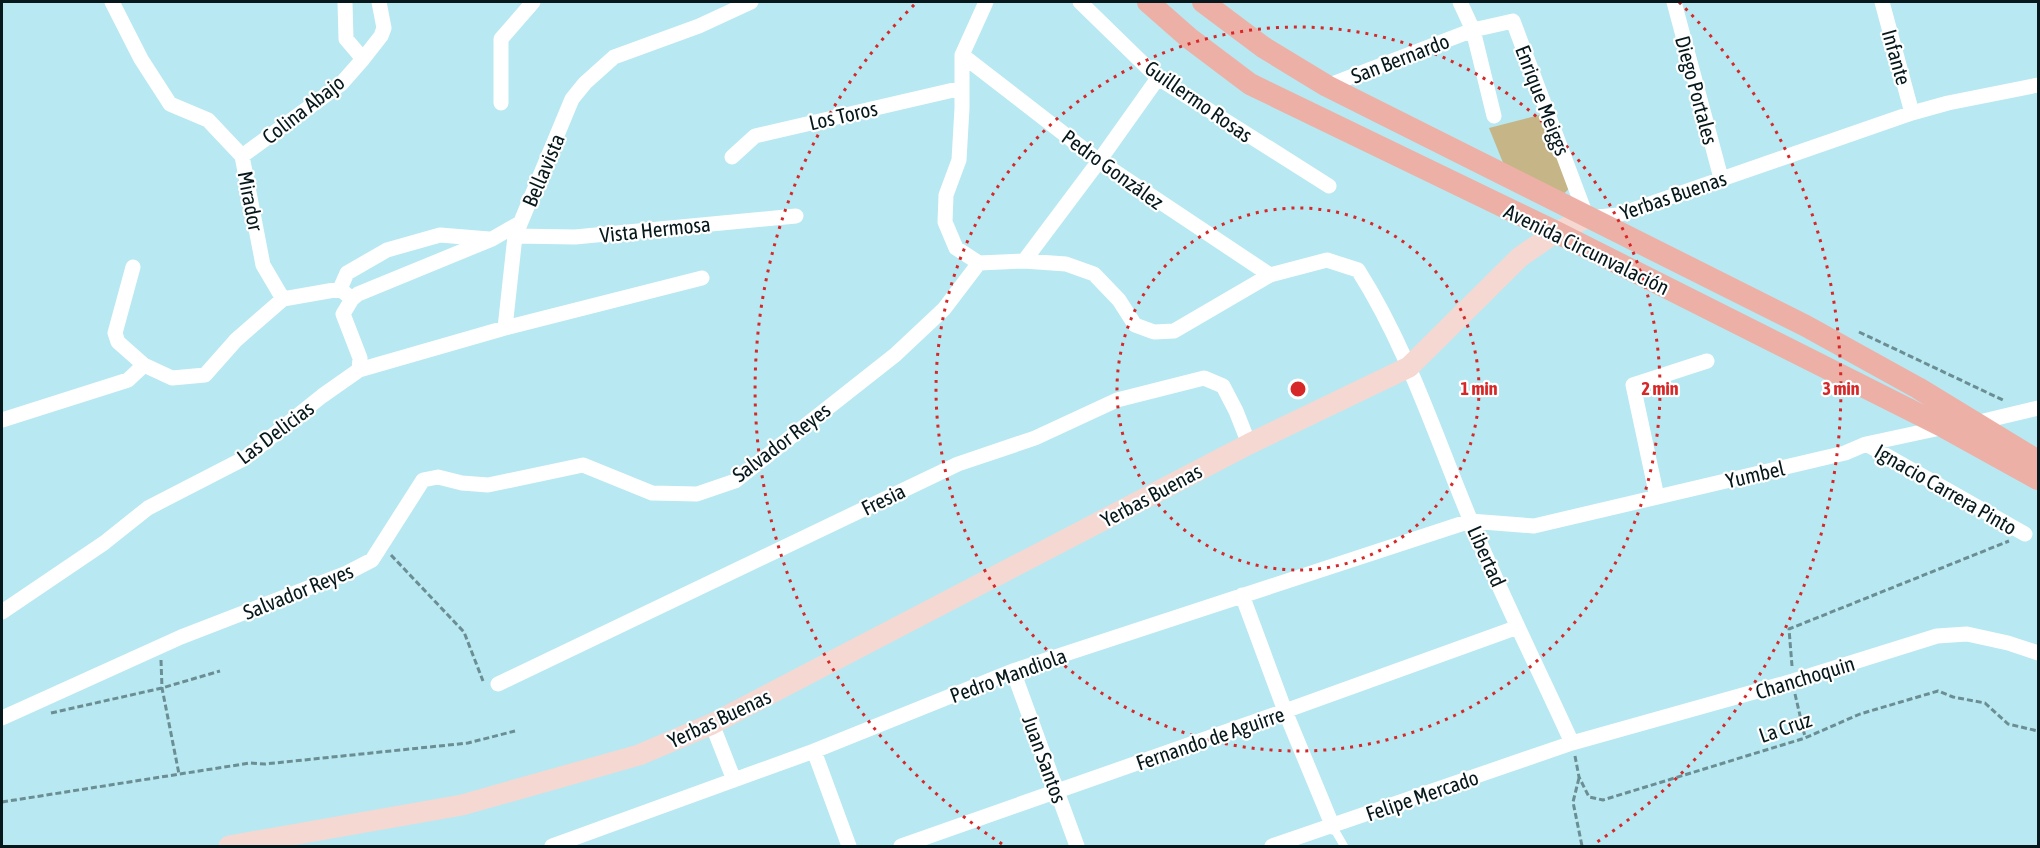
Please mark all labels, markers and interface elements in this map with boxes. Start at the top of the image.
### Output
street label: Infante [1878,26,1916,88]
street label: San Bernardo [1347,28,1453,88]
street label: Diego Portales [1671,33,1723,147]
street label: Enrique Meiggs [1511,41,1575,159]
street label: Guillermo Rosas [1141,55,1257,147]
street label: Colina Abajo [257,70,349,148]
street label: Los Toros [806,95,880,135]
street label: Pedro González [1058,124,1169,214]
street label: Bellavista [517,130,569,210]
street label: Yerbas Buenas [1617,166,1729,224]
street label: Mirador [233,169,269,234]
street label: Avenida Circunvalación [1501,199,1673,299]
street label: Vista Hermosa [598,211,712,247]
text: 1 min [1461,378,1498,399]
text: 2 min [1642,378,1679,399]
text: 3 min [1823,378,1860,399]
centre of rings [1288,379,1308,399]
street label: Las Delicias [232,395,318,469]
street label: Salvador Reyes [727,397,835,487]
street label: Ignacio Carrera Pinto [1871,439,2021,539]
street label: Yumbel [1723,456,1787,492]
street label: Yerbas Buenas [1096,458,1206,532]
street label: Fresia [857,478,909,520]
street label: Libertad [1463,522,1511,590]
street label: Salvador Reyes [240,558,356,624]
street label: Pedro Mandiola [946,643,1070,707]
street label: Chanchoquin [1752,651,1858,703]
street label: Yerbas Buenas [664,684,774,752]
street label: Fernando de Aguirre [1133,701,1287,775]
street label: La Cruz [1756,707,1815,747]
street label: Juan Santos [1018,712,1072,806]
street label: Felipe Mercado [1363,765,1481,825]

